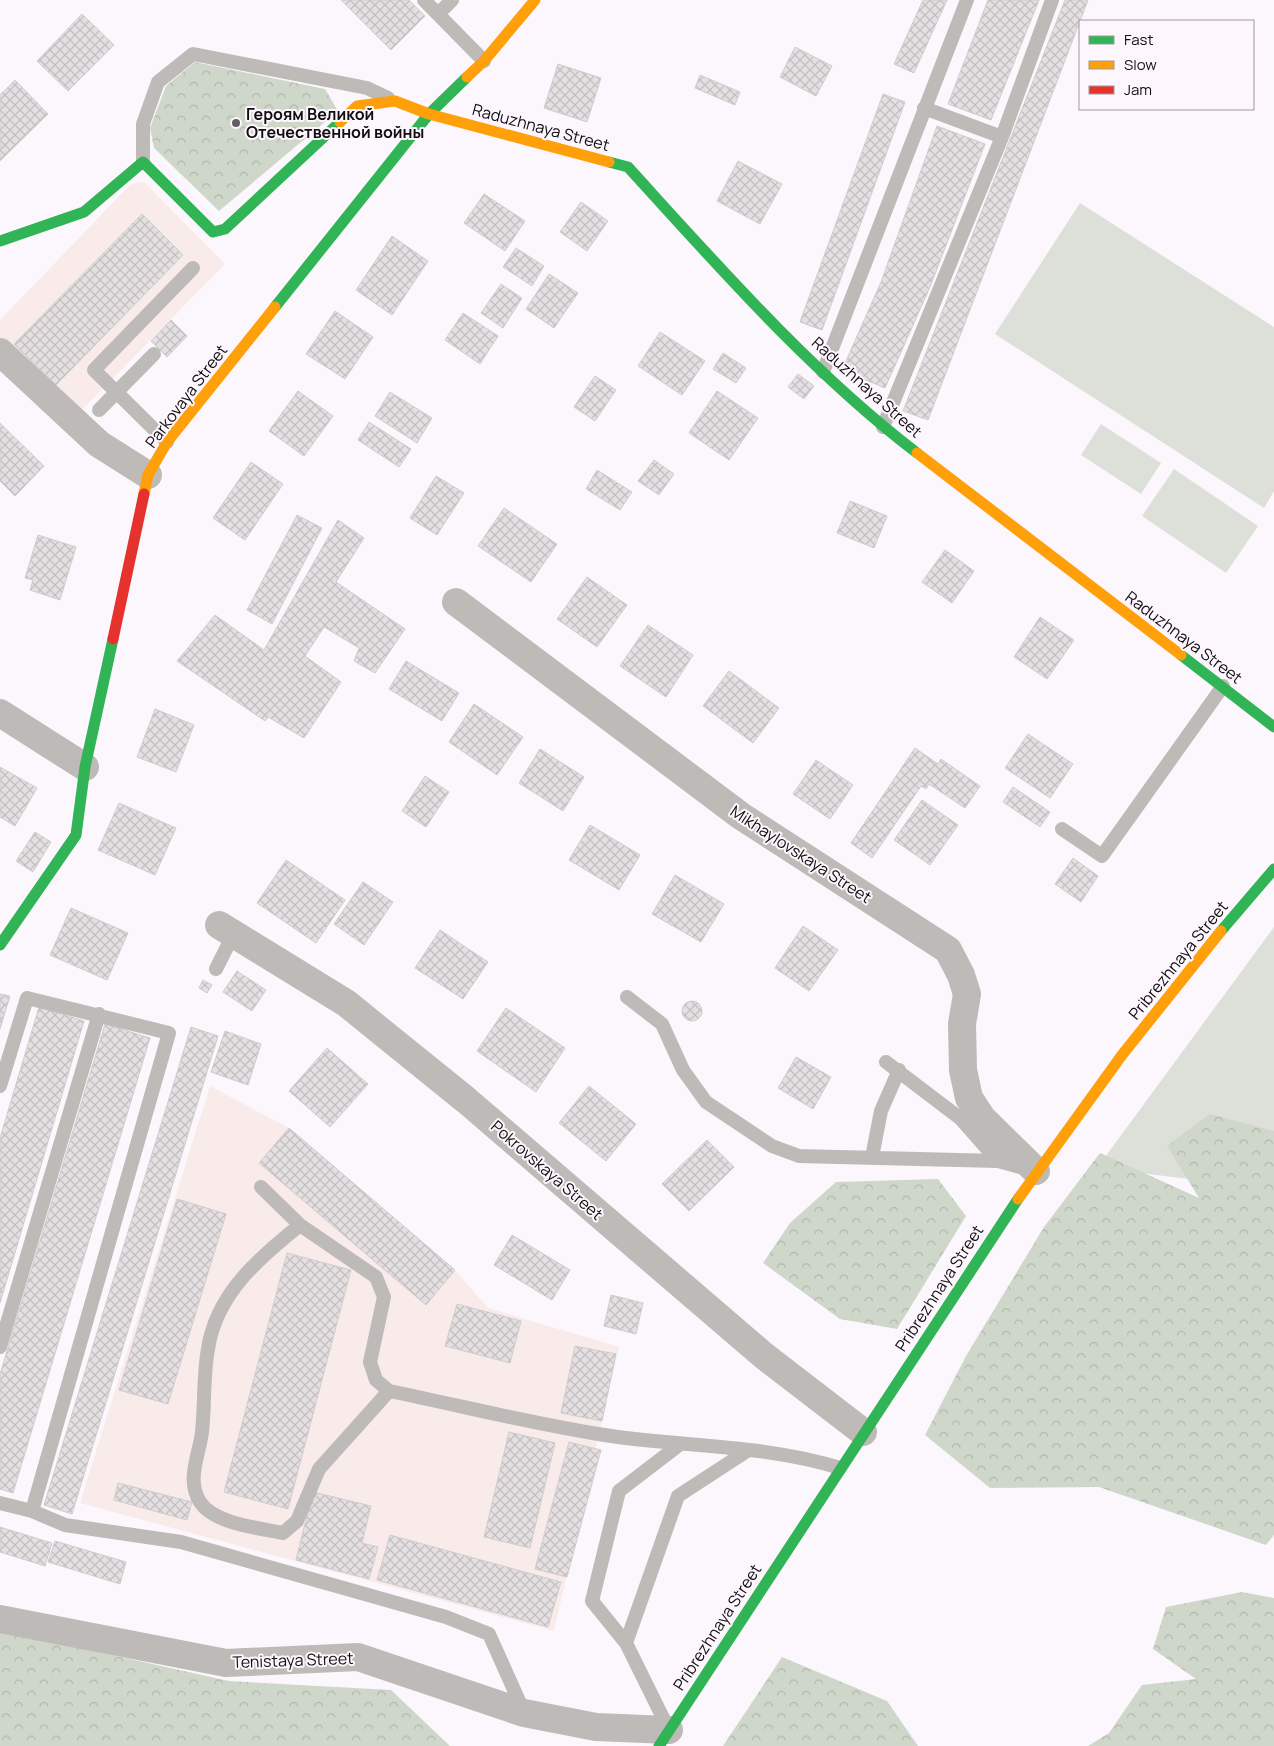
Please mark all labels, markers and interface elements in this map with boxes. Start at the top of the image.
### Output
legend [1079,20,1254,110]
text: Fast [1124,29,1153,50]
text: Slow [1124,54,1157,75]
text: Jam [1124,79,1152,100]
street label: Raduzhnaya Street [470,98,612,156]
place label: Героям Великой Отечественной войны [246,103,424,143]
marker: Героям Великой Отечественной войны [230,117,242,129]
street label: Raduzhnaya Street [807,332,927,442]
street label: Parkovaya Street [140,340,232,452]
street label: Raduzhnaya Street [1121,586,1247,688]
street label: Mikhaylovskaya Street [726,800,876,908]
street label: Pribrezhnaya Street [1123,896,1233,1024]
street label: Pokrovskaya Street [486,1115,608,1225]
street label: Pribrezhnaya Street [890,1220,988,1356]
street label: Pribrezhnaya Street [668,1559,766,1695]
street label: Tenistaya Street [232,1647,354,1673]

